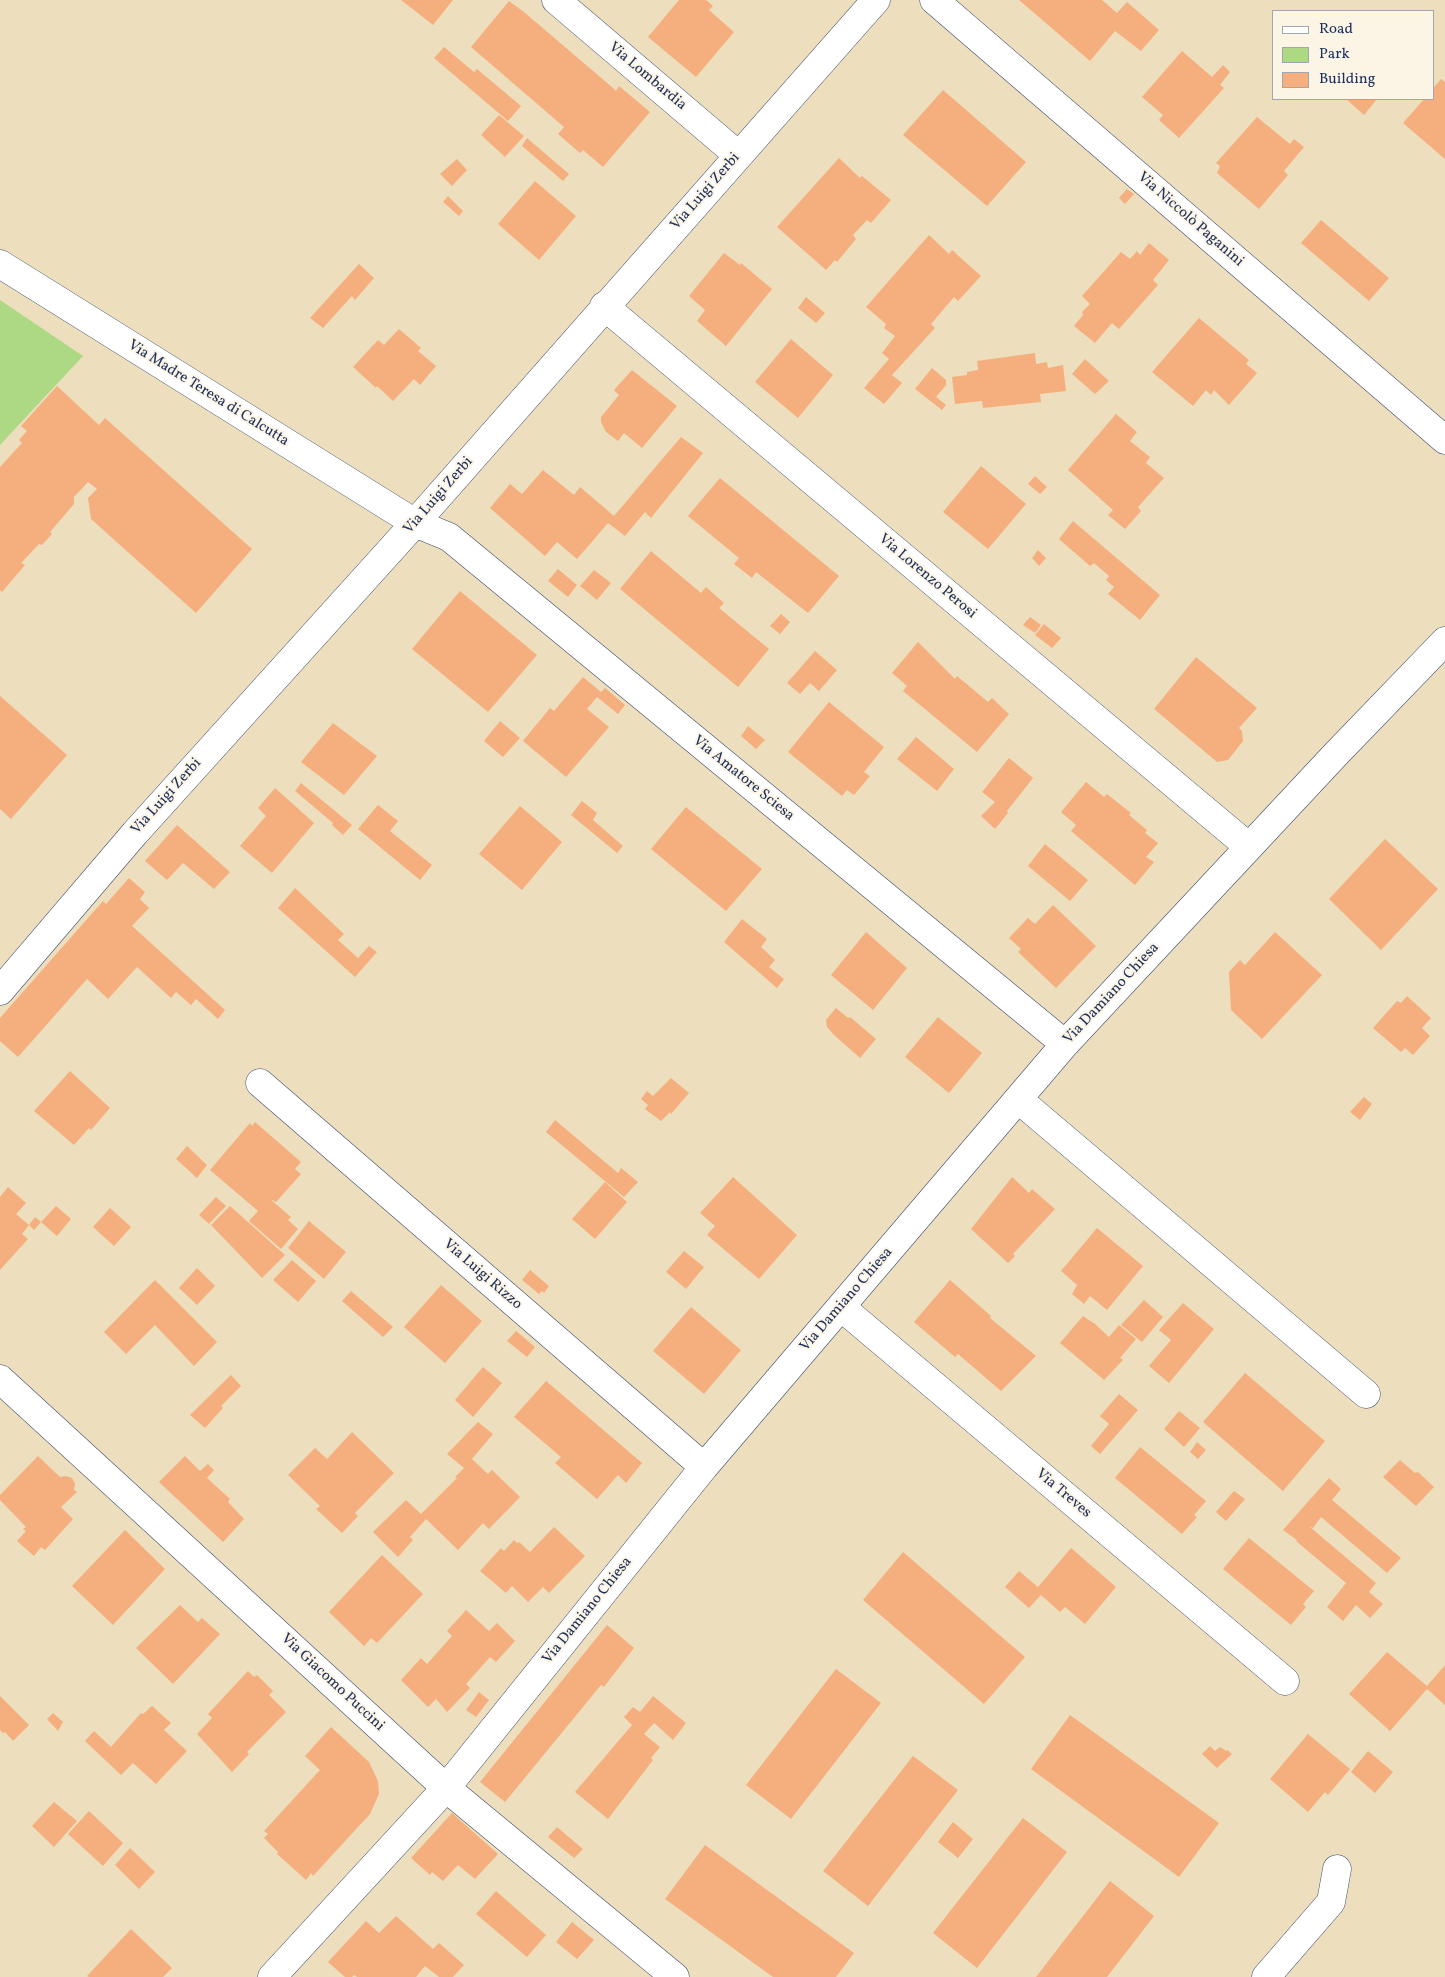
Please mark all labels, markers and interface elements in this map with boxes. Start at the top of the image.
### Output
legend [1272,10,1435,100]
text: Road [1319,19,1353,40]
street label: Via Lombardia [604,39,690,115]
text: Park [1319,44,1350,65]
text: Building [1319,69,1375,90]
street label: Via Luigi Zerbi [668,150,744,234]
street label: Via Niccolò Paganini [1133,169,1247,271]
street label: Via Madre Teresa di Calcutta [124,337,292,451]
street label: Via Luigi Zerbi [401,454,477,538]
street label: Via Lorenzo Perosi [874,531,980,623]
street label: Via Amatore Sciesa [689,732,797,826]
street label: Via Luigi Zerbi [128,755,206,839]
street label: Via Damiano Chiesa [1060,939,1164,1049]
street label: Via Luigi Rizzo [439,1236,525,1314]
street label: Via Damiano Chiesa [797,1244,897,1356]
street label: Via Treves [1031,1465,1095,1523]
street label: Via Damiano Chiesa [539,1554,637,1668]
street label: Via Giacomo Puccini [277,1630,387,1736]

